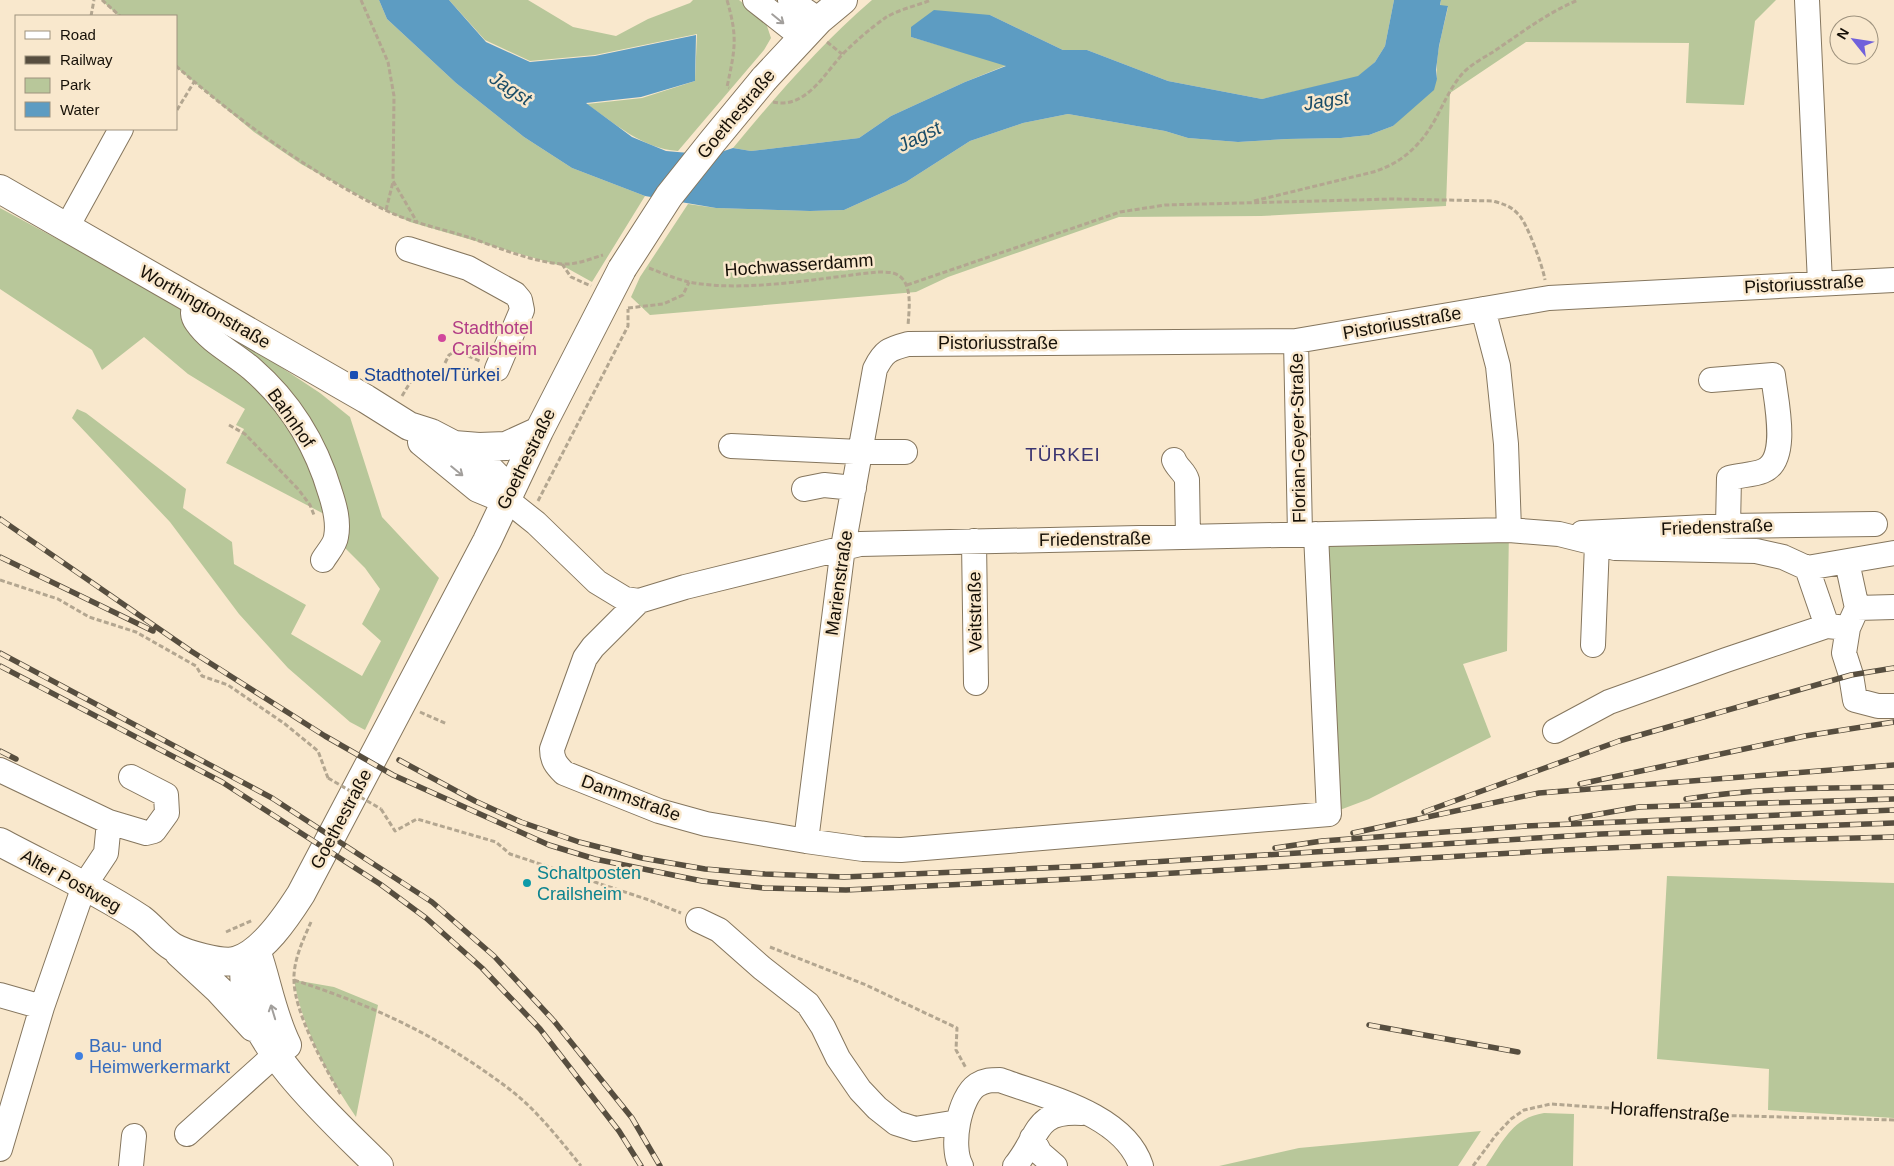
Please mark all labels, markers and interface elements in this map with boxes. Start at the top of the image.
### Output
one-way arrow [771,13,784,24]
legend [15,15,178,130]
north arrow [1829,15,1879,65]
text: N [1833,25,1852,42]
text: Road [60,26,96,43]
text: Railway [60,51,113,68]
street label: Goethestraße [693,65,779,163]
water label: Jagst [485,67,536,110]
text: Park [60,76,91,93]
water label: Jagst [1301,86,1351,115]
text: Water [60,101,99,118]
water label: Jagst [893,117,945,156]
street label: Hochwasserdamm [724,250,874,280]
street label: Worthingtonstraße [136,261,274,353]
street label: Pistoriusstraße [1744,271,1864,297]
street label: Pistoriusstraße [1341,303,1463,343]
place label: Stadthotel Crailsheim [452,318,537,359]
marker: Stadthotel Crailsheim [436,332,448,344]
street label: Pistoriusstraße [938,333,1058,353]
street label: Florian-Geyer-Straße [1287,353,1309,523]
place label: Stadthotel/Türkei [364,365,500,385]
marker: Stadthotel/Türkei [348,369,360,381]
street label: Bahnhof [264,385,319,452]
street label: Goethestraße [493,405,559,513]
district label: TÜRKEI [1025,444,1101,465]
one-way arrow [450,465,463,476]
street label: Friedenstraße [1661,515,1773,539]
street label: Friedenstraße [1039,528,1151,550]
street label: Marienstraße [822,529,856,637]
street label: Veitstraße [964,571,986,653]
street label: Goethestraße [306,766,376,872]
street label: Dammstraße [579,771,683,825]
street label: Alter Postweg [18,845,124,917]
place label: Schaltposten Crailsheim [537,863,641,904]
marker: Schaltposten Crailsheim [521,877,533,889]
one-way arrow [268,1004,278,1020]
place label: Bau- und Heimwerkermarkt [89,1036,230,1077]
marker: Bau- und Heimwerkermarkt [73,1050,85,1062]
street label: Horaffenstraße [1610,1098,1730,1126]

